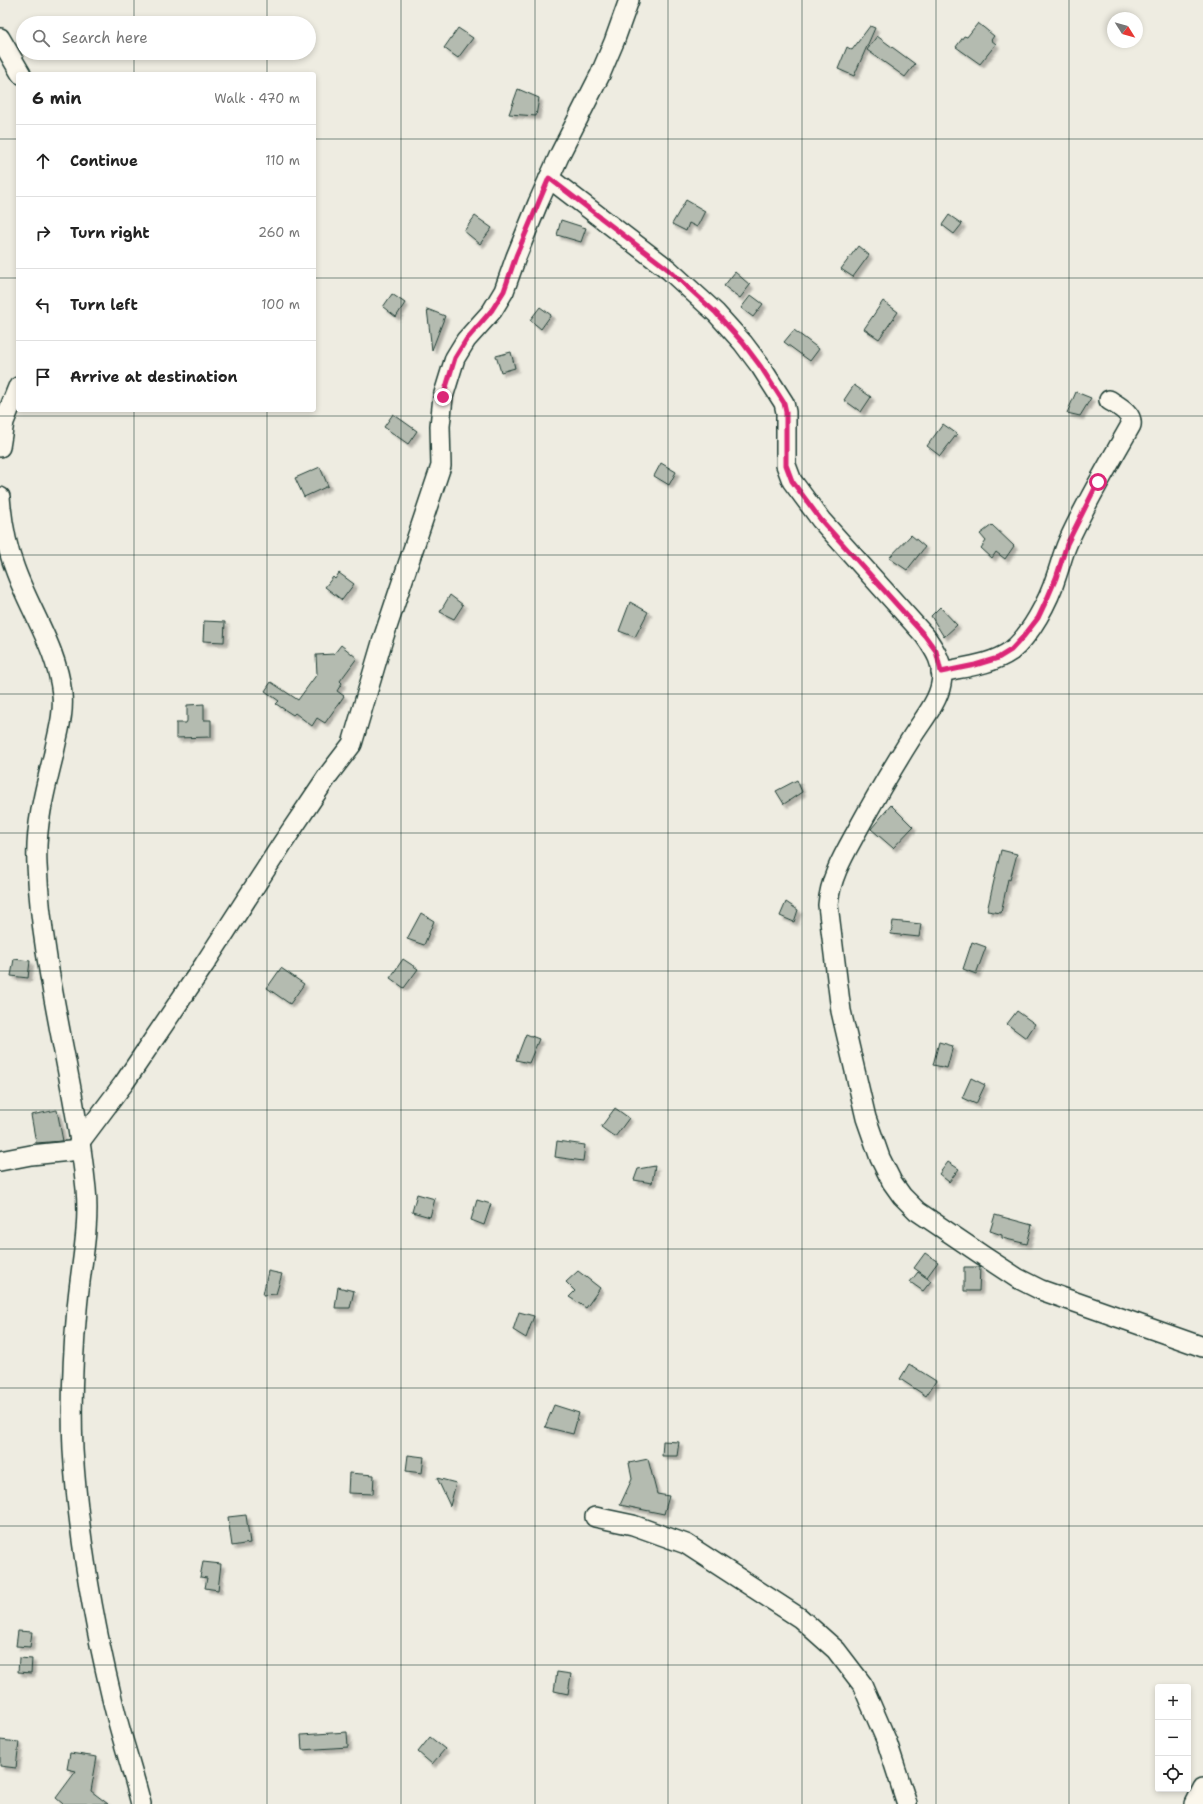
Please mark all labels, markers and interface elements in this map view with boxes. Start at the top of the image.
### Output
north arrow [1107,12,1143,48]
search box [16,16,316,60]
icon: search [30,27,52,49]
text: Search here [62,28,148,48]
text: 6 min [32,87,82,109]
text: Walk · 470 m [214,90,300,107]
icon: ahead [32,150,54,172]
text: Continue [70,151,138,171]
text: 110 m [265,152,300,169]
icon: right [32,222,54,244]
text: Turn right [70,223,150,243]
text: 260 m [258,224,300,241]
icon: left [32,294,54,316]
text: Turn left [70,295,138,315]
text: 100 m [261,296,300,313]
icon: arrive [32,366,54,388]
text: Arrive at destination [70,367,238,387]
route end [434,388,452,406]
route start [1089,473,1107,491]
map controls [1155,1684,1191,1792]
button: + [1155,1684,1191,1720]
button: − [1155,1720,1191,1756]
button: locate [1155,1756,1191,1792]

